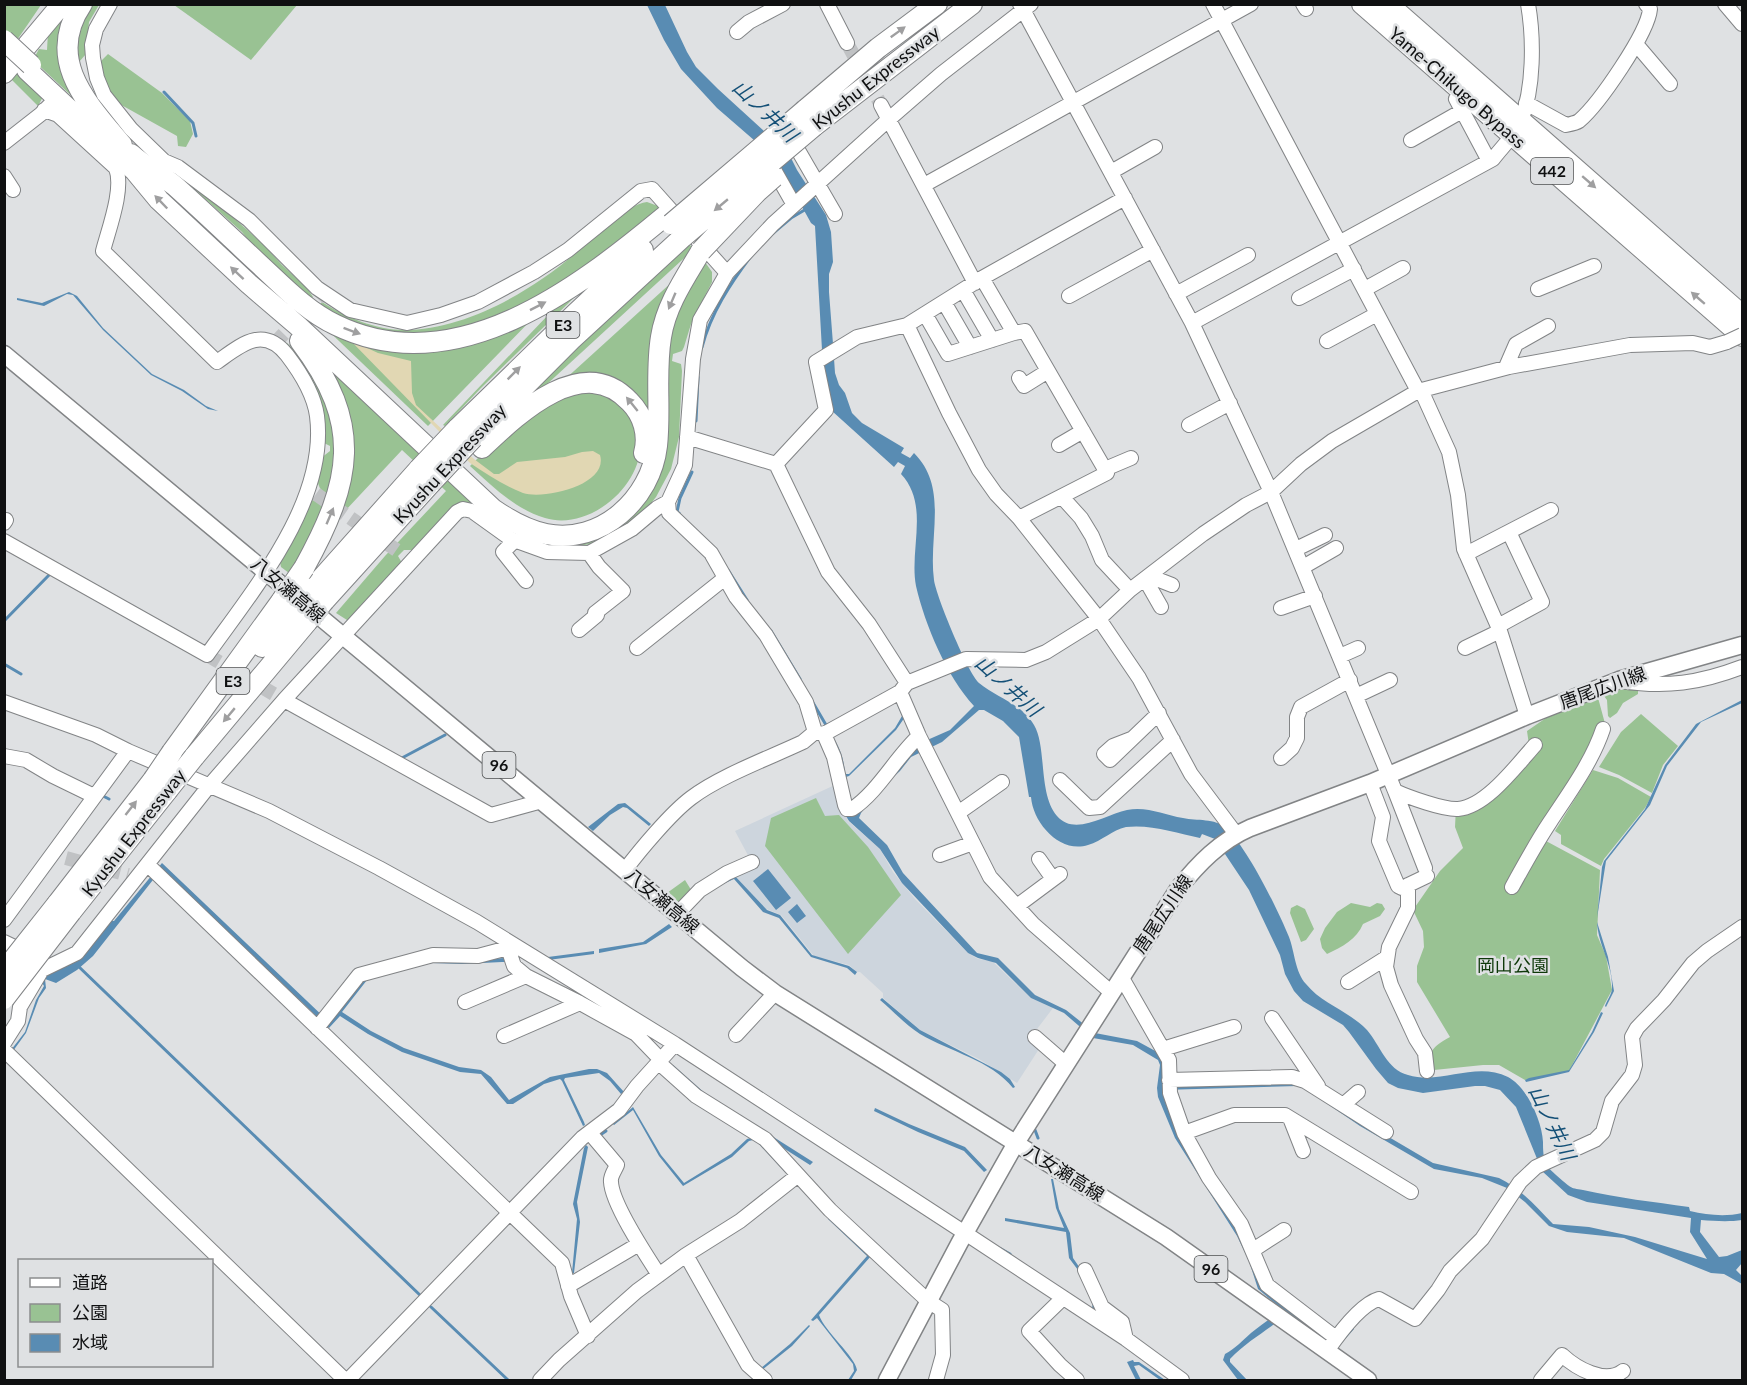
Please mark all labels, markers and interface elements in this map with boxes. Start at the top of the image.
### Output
street label: Kyushu Expressway [807,20,944,134]
street label: Yame-Chikugo Bypass [1385,22,1531,153]
one-way arrow [891,27,906,39]
water label: 山ノ井川 [728,74,805,148]
road number: 442 [1531,158,1573,184]
one-way arrow [1581,175,1596,188]
one-way arrow [155,195,169,209]
one-way arrow [714,198,729,211]
one-way arrow [230,267,245,280]
one-way arrow [1691,291,1706,305]
one-way arrow [668,293,677,310]
one-way arrow [530,301,547,311]
road number: E3 [546,312,580,338]
one-way arrow [343,327,361,337]
one-way arrow [507,367,521,381]
one-way arrow [625,396,638,412]
street label: Kyushu Expressway [388,398,511,528]
one-way arrow [326,507,335,525]
street label: 八女瀬高線 [247,552,330,627]
water label: 山ノ井川 [971,650,1048,722]
street label: 唐尾広川線 [1557,661,1649,713]
road number: E3 [216,668,250,694]
one-way arrow [222,707,235,723]
road number: 96 [482,752,516,778]
street label: Kyushu Expressway [77,764,190,900]
one-way arrow [125,800,137,815]
street label: 八女瀬高線 [621,863,704,938]
street label: 唐尾広川線 [1128,870,1196,957]
park label: 岡山公園 [1477,954,1549,976]
water label: 山ノ井川 [1525,1081,1582,1166]
street label: 八女瀬高線 [1021,1139,1109,1205]
road number: 96 [1194,1256,1228,1282]
legend [18,1259,213,1367]
text: 道路 [72,1271,108,1293]
text: 公園 [72,1301,108,1323]
text: 水域 [72,1331,108,1353]

